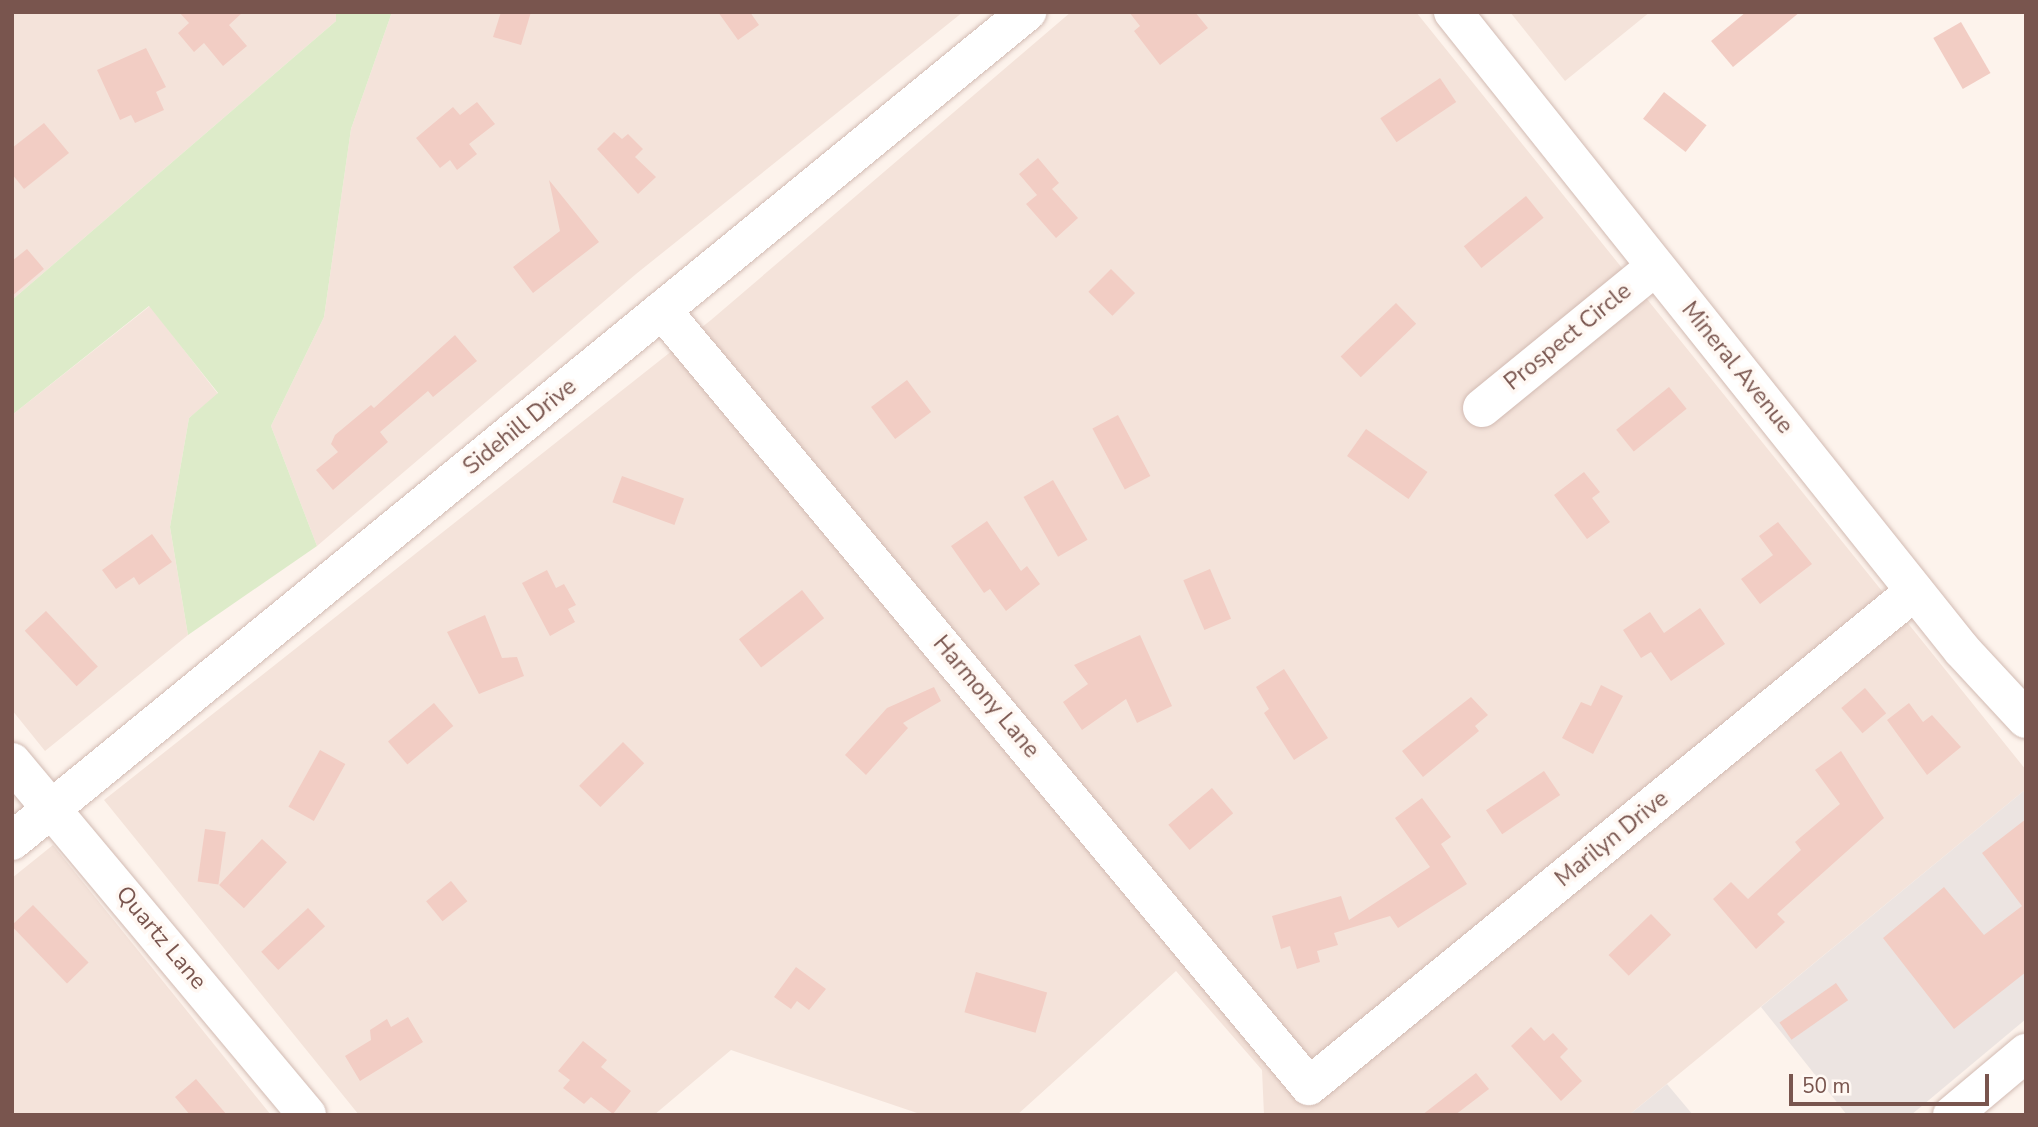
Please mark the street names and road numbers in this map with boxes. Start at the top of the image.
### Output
street label: Prospect Circle [1499,277,1637,397]
street label: Mineral Avenue [1675,297,1799,439]
street label: Sidehill Drive [458,373,582,481]
street label: Harmony Lane [927,630,1045,764]
street label: Marilyn Drive [1550,785,1674,893]
street label: Quartz Lane [110,881,212,995]

